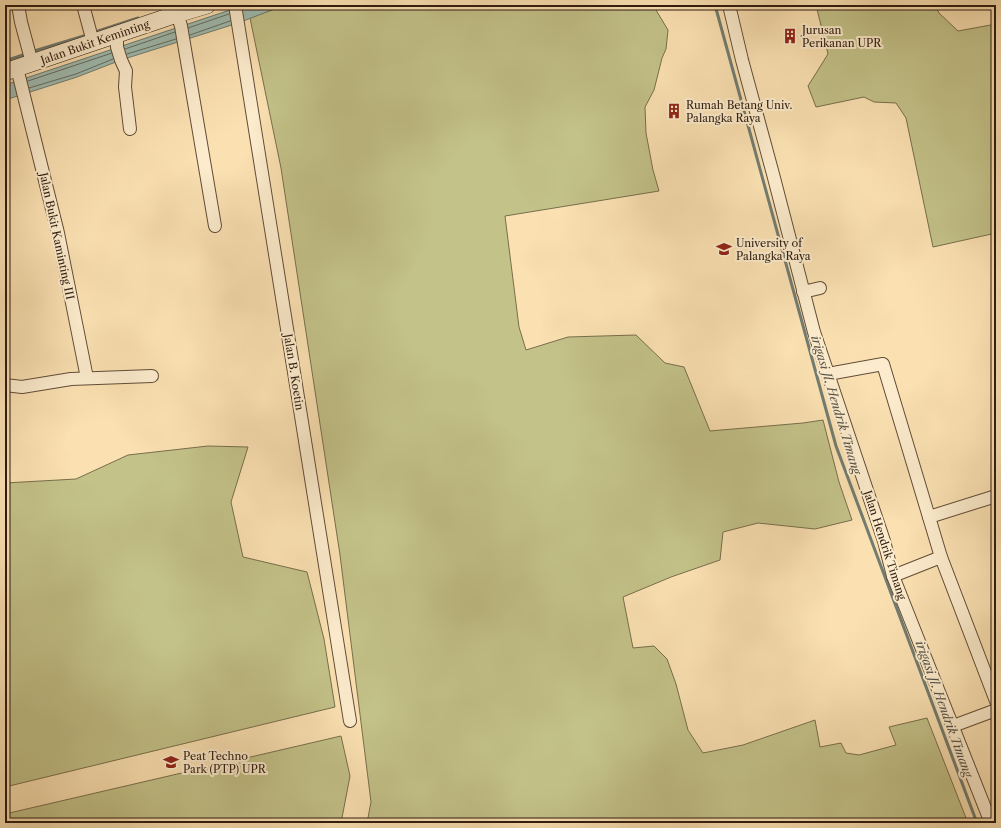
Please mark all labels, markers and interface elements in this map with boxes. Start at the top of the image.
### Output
street label: Jalan Bukit Keminting [37,17,151,68]
place label: Jurusan Perikanan UPR [800,23,882,50]
building icon: Jurusan Perikanan UPR [781,27,799,45]
place label: Rumah Betang Univ. Palangka Raya [686,98,792,125]
building icon: Rumah Betang Univ. Palangka Raya [665,102,683,120]
street label: Jalan Bukit Kaminting III [36,169,77,301]
place label: University of Palangka Raya [736,236,811,263]
school or university icon: University of Palangka Raya [715,240,733,258]
street label: Jalan B. Koetin [281,331,307,411]
water label: irigasi Jl. Hendrik Timang [808,334,865,478]
street label: Jalan Hendrik Timang [860,487,909,602]
water label: irigasi Jl. Hendrik Timang [913,639,977,781]
place label: Peat Techno Park (PTP) UPR [183,749,267,776]
school or university icon: Peat Techno Park (PTP) UPR [162,753,180,771]

